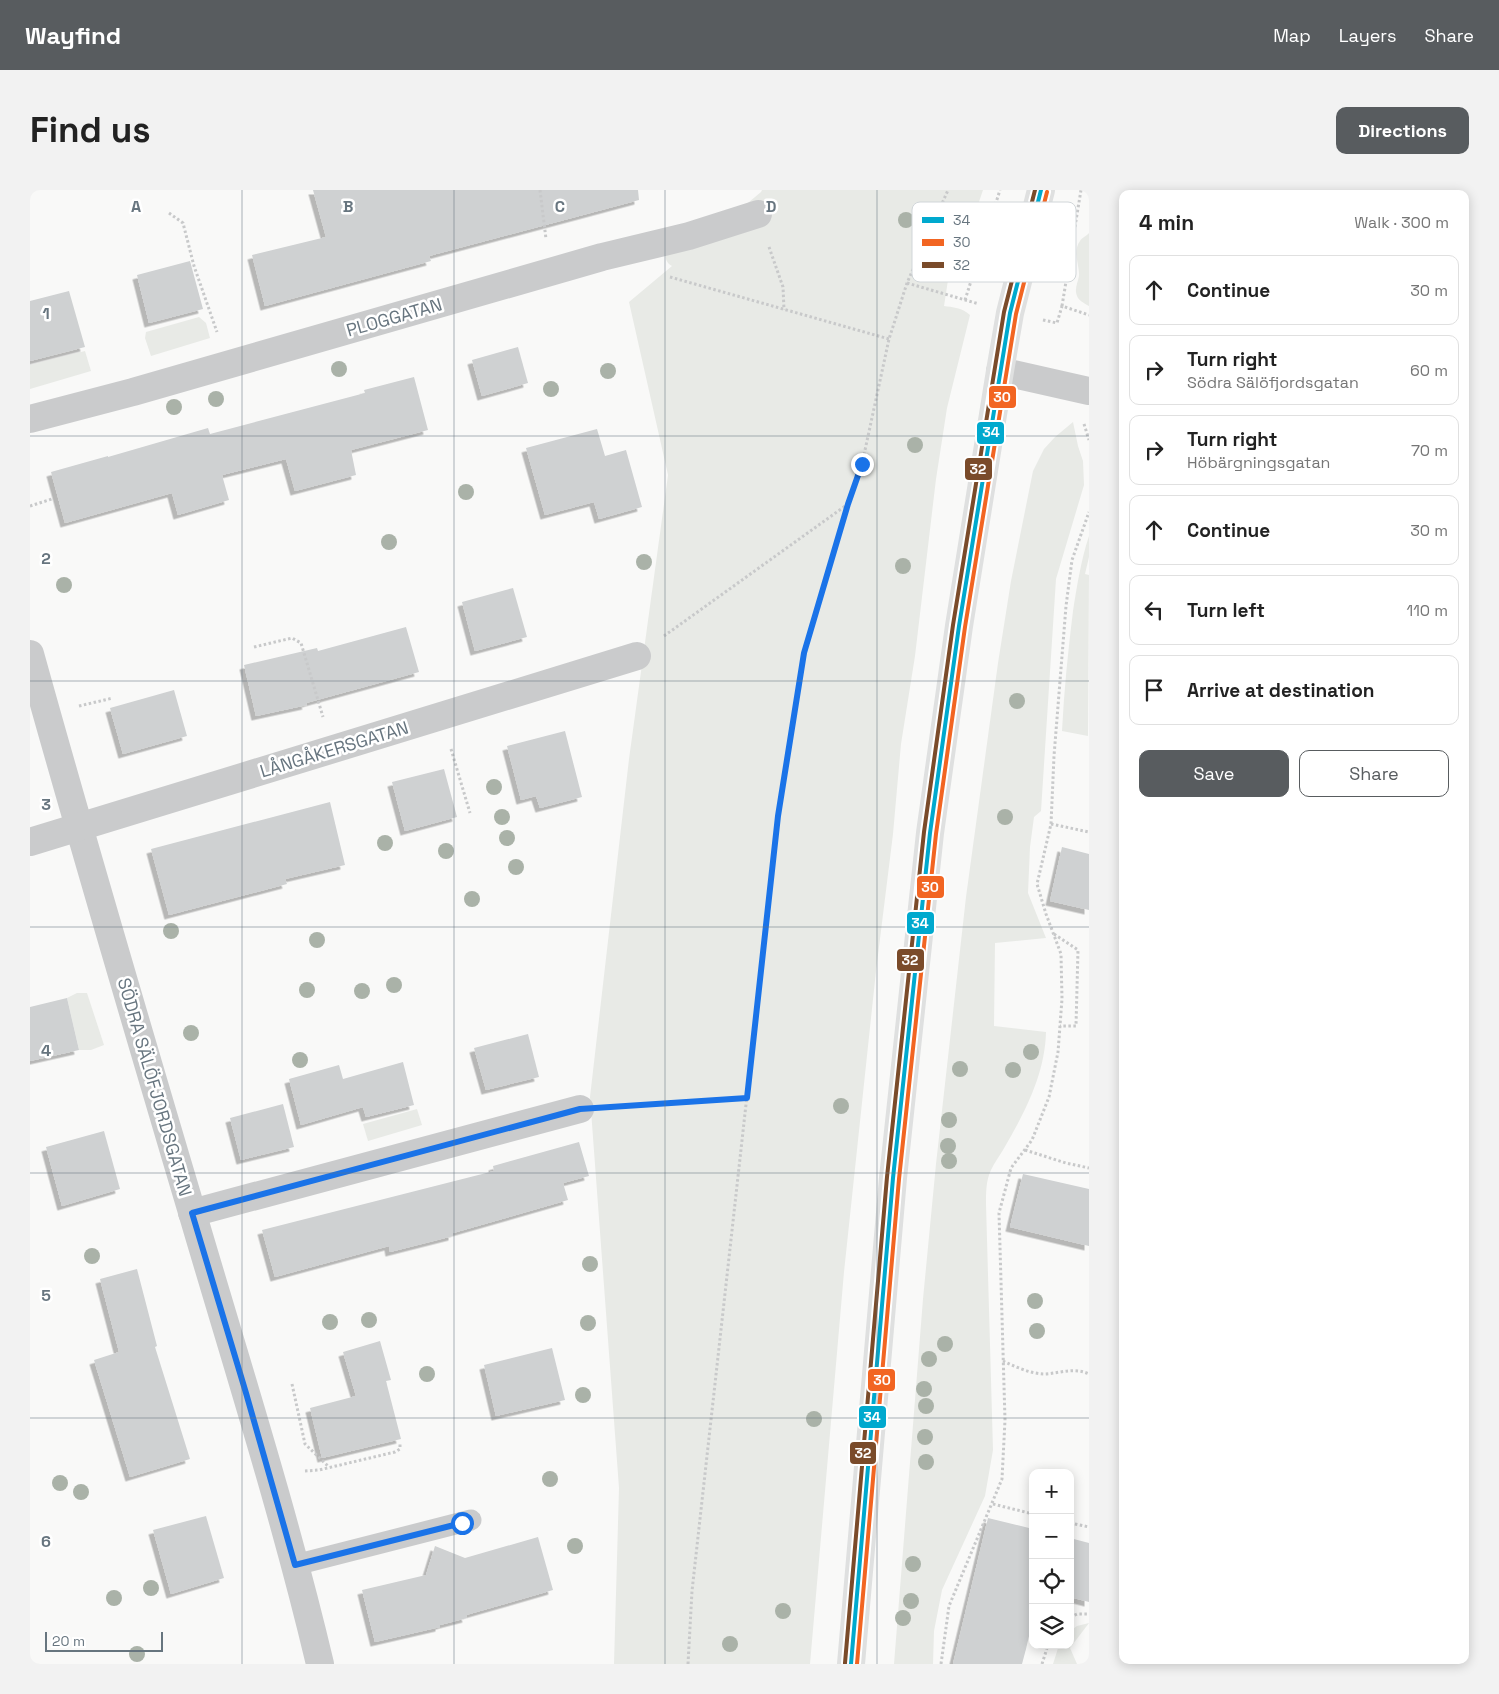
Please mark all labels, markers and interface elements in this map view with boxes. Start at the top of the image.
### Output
text: Wayfind [25,20,121,51]
text: Map [1273,24,1311,47]
text: Layers [1339,24,1396,47]
text: Share [1424,24,1474,47]
button: Directions [1336,107,1469,154]
text: Find us [30,108,151,152]
text: A [131,196,141,217]
text: B [343,196,353,217]
text: C [555,196,565,217]
text: D [766,196,776,217]
legend [912,202,1076,282]
text: 4 min [1139,209,1194,236]
text: 34 [953,211,970,229]
text: Walk · 300 m [1354,212,1449,233]
text: 30 [953,233,970,251]
text: 32 [953,256,970,274]
icon: ahead [1140,276,1168,304]
text: Continue [1187,278,1270,303]
text: 30 m [1410,280,1448,301]
street label: PLOGGATAN [343,292,445,342]
text: 1 [42,303,50,324]
text: Turn right [1187,347,1277,372]
icon: right [1140,356,1168,384]
text: 60 m [1410,360,1448,381]
text: Södra Sälöfjordsgatan [1187,372,1359,393]
line badge: 30 [988,385,1017,409]
text: 30 [993,388,1011,406]
line badge: 34 [976,421,1005,445]
text: 34 [982,423,1000,441]
text: Turn right [1187,427,1277,452]
icon: right [1140,436,1168,464]
text: 70 m [1411,440,1448,461]
text: Höbärgningsgatan [1187,452,1330,473]
route end [851,453,874,476]
line badge: 32 [964,457,993,481]
text: 32 [970,460,986,478]
icon: ahead [1140,516,1168,544]
text: Continue [1187,518,1270,543]
text: 30 m [1410,520,1448,541]
text: 2 [41,548,51,569]
icon: left [1140,596,1168,624]
text: Turn left [1187,598,1265,623]
text: 110 m [1406,600,1448,621]
icon: arrive [1140,676,1168,704]
text: Arrive at destination [1187,678,1375,703]
street label: LÅNGÅKERSGATAN [257,715,411,783]
button: Save [1139,750,1289,797]
button: Share [1299,750,1449,797]
text: 3 [41,794,51,815]
line badge: 30 [916,875,945,899]
text: 30 [921,878,939,896]
line badge: 34 [906,911,935,935]
text: 34 [911,914,929,932]
line badge: 32 [896,948,925,972]
text: 32 [902,951,918,969]
street label: SÖDRA SÄLÖFJORDSGATAN [113,975,197,1199]
text: 4 [41,1040,51,1061]
text: 5 [41,1285,51,1306]
line badge: 30 [867,1368,896,1392]
text: 30 [873,1371,891,1389]
line badge: 34 [858,1405,887,1429]
text: 34 [863,1408,881,1426]
line badge: 32 [849,1441,877,1465]
text: 32 [855,1444,871,1462]
map controls [1029,1469,1074,1649]
button: + [1029,1469,1074,1514]
route start [451,1512,474,1535]
button: − [1029,1514,1074,1559]
text: 6 [41,1531,51,1552]
button: locate [1029,1559,1074,1604]
button: layers [1029,1604,1074,1649]
scale bar [45,1629,162,1652]
text: 20 m [52,1632,85,1650]

